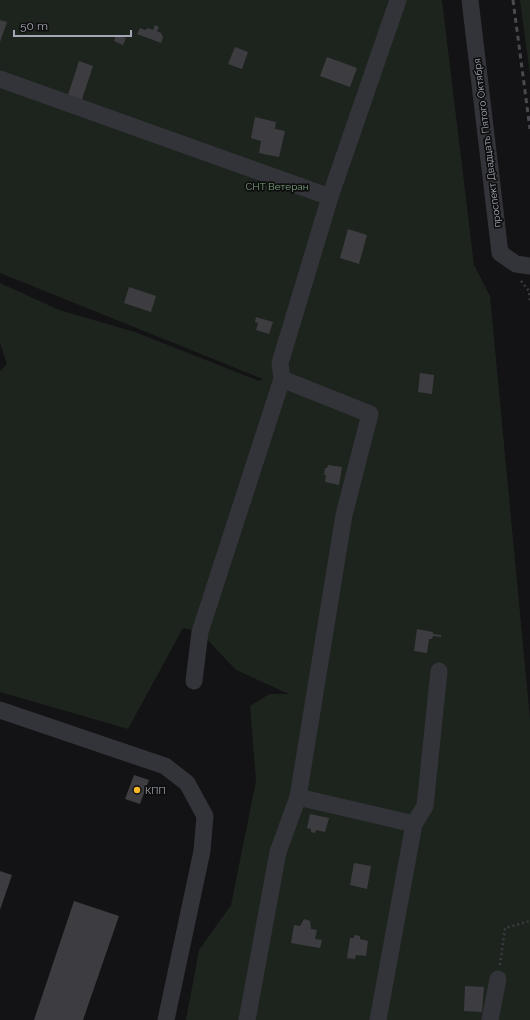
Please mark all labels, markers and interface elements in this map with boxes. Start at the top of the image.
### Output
scale bar [14,12,131,38]
text: 50 m [20,19,48,33]
street label: проспект Двадцать Пятого Октября [471,58,503,228]
park label: СНТ Ветеран [245,181,309,192]
marker: КПП [132,785,142,795]
place label: КПП [145,785,166,796]

